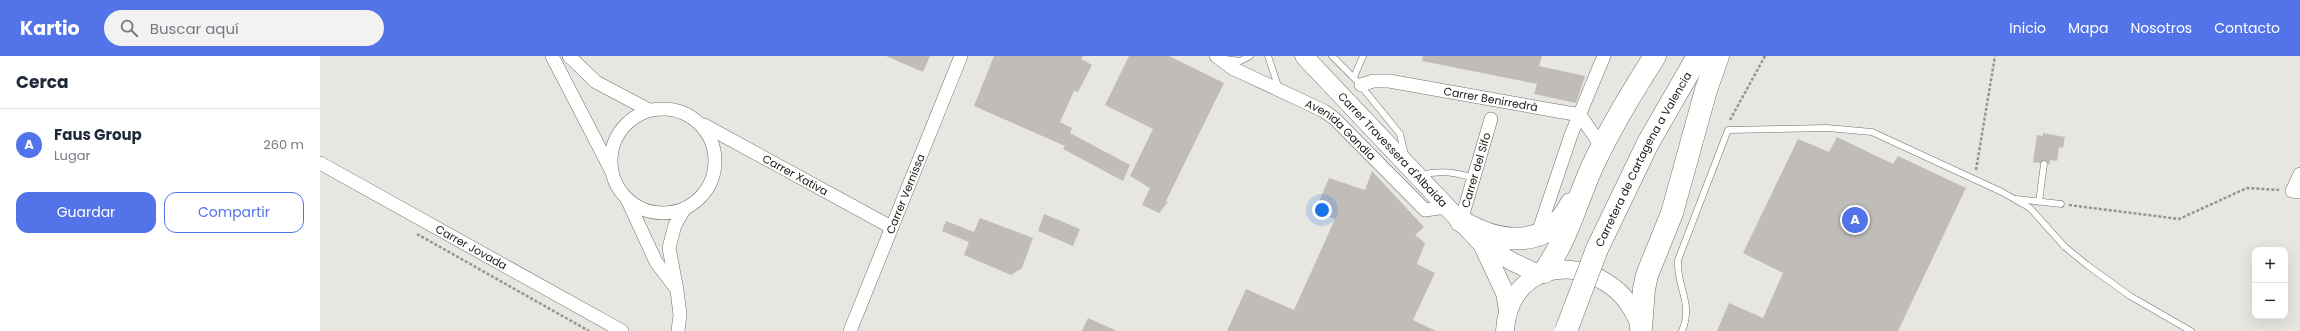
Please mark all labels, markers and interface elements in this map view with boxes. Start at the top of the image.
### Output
search box [104,10,384,46]
text: Kartio [20,15,80,42]
icon: search [118,17,140,39]
text: Buscar aquí [150,18,239,39]
text: Inicio [2009,18,2046,38]
text: Mapa [2068,18,2109,38]
text: Nosotros [2131,18,2192,38]
text: Contacto [2214,18,2280,38]
street label: Carretera de Cartagena a Valencia [1591,69,1695,249]
text: Cerca [16,70,69,94]
street label: Carrer Benirredrà [1442,83,1539,115]
street label: Carrer Travessera d'Albaida [1334,89,1451,211]
street label: Avenida Gandia [1303,95,1379,164]
text: Faus Group [54,124,142,145]
street label: Carrer del Sifo [1457,131,1495,210]
text: A [24,135,34,154]
text: 260 m [263,135,304,154]
text: Lugar [54,146,90,165]
street label: Carrer Xativa [760,150,831,199]
street label: Carrer Vernissa [882,151,929,236]
button: Guardar [16,192,156,233]
button: Compartir [164,192,304,233]
your location [1312,200,1332,220]
pin: A [1842,205,1868,235]
street label: Carrer Jovada [433,221,510,273]
map controls [2252,247,2288,319]
button: + [2252,247,2288,283]
button: − [2252,283,2288,319]

